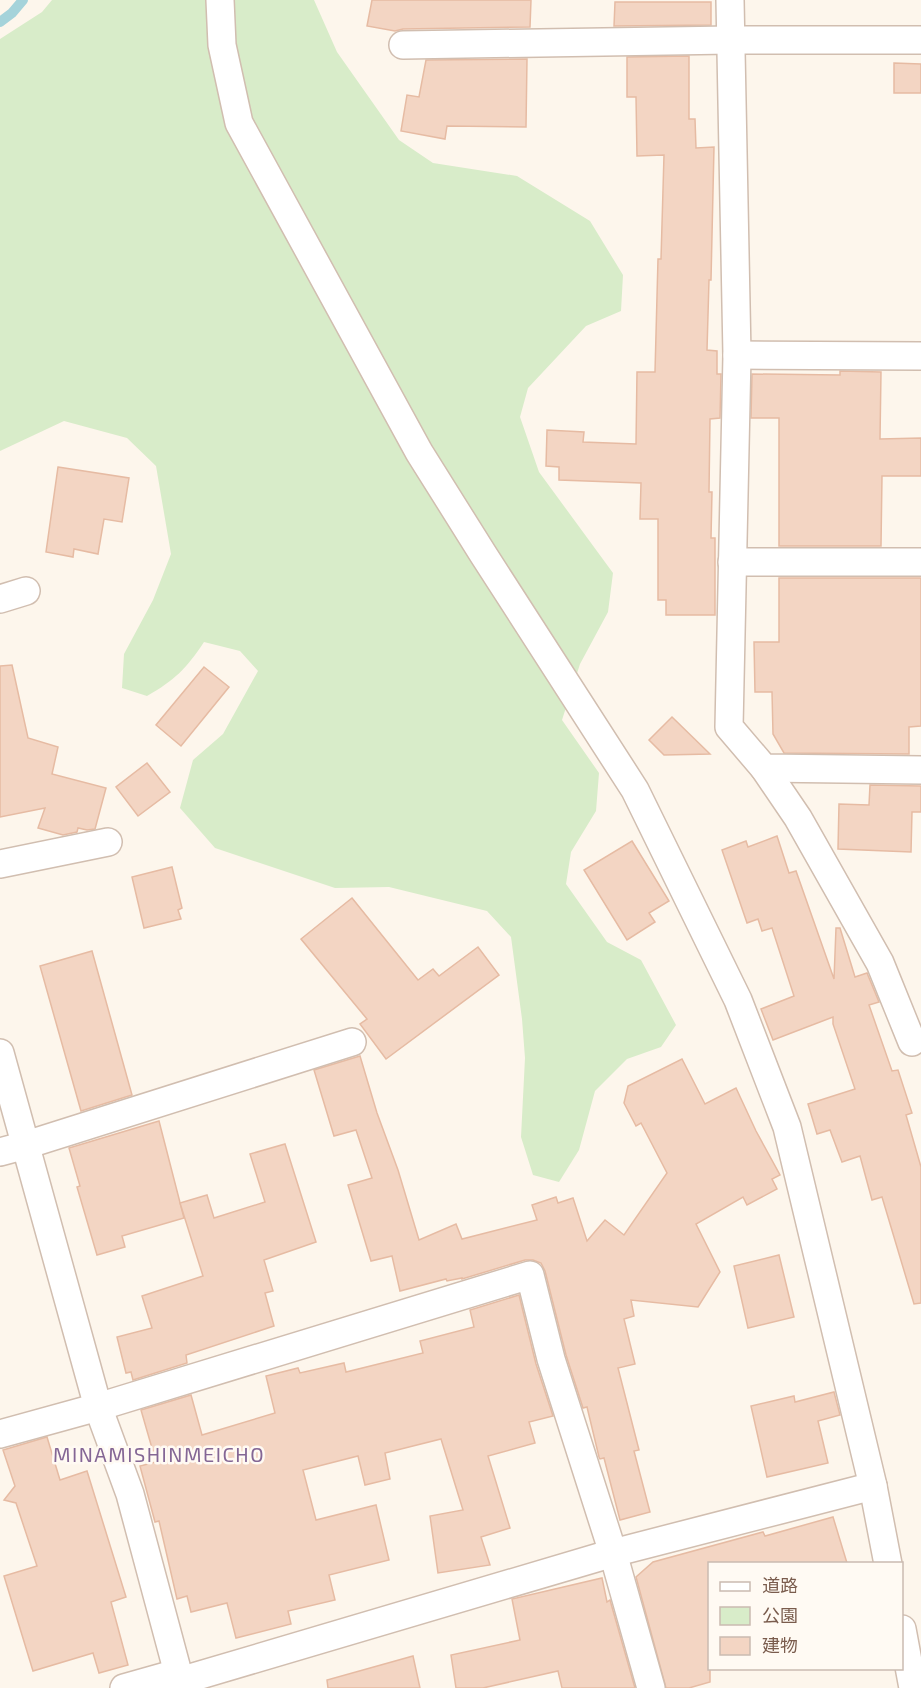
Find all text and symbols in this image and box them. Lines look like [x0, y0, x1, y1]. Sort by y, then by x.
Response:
district label: MINAMISHINMEICHO [53, 1442, 265, 1466]
legend [708, 1562, 903, 1670]
text: 道路 [762, 1574, 798, 1596]
text: 公園 [762, 1604, 798, 1626]
text: 建物 [762, 1634, 798, 1656]

